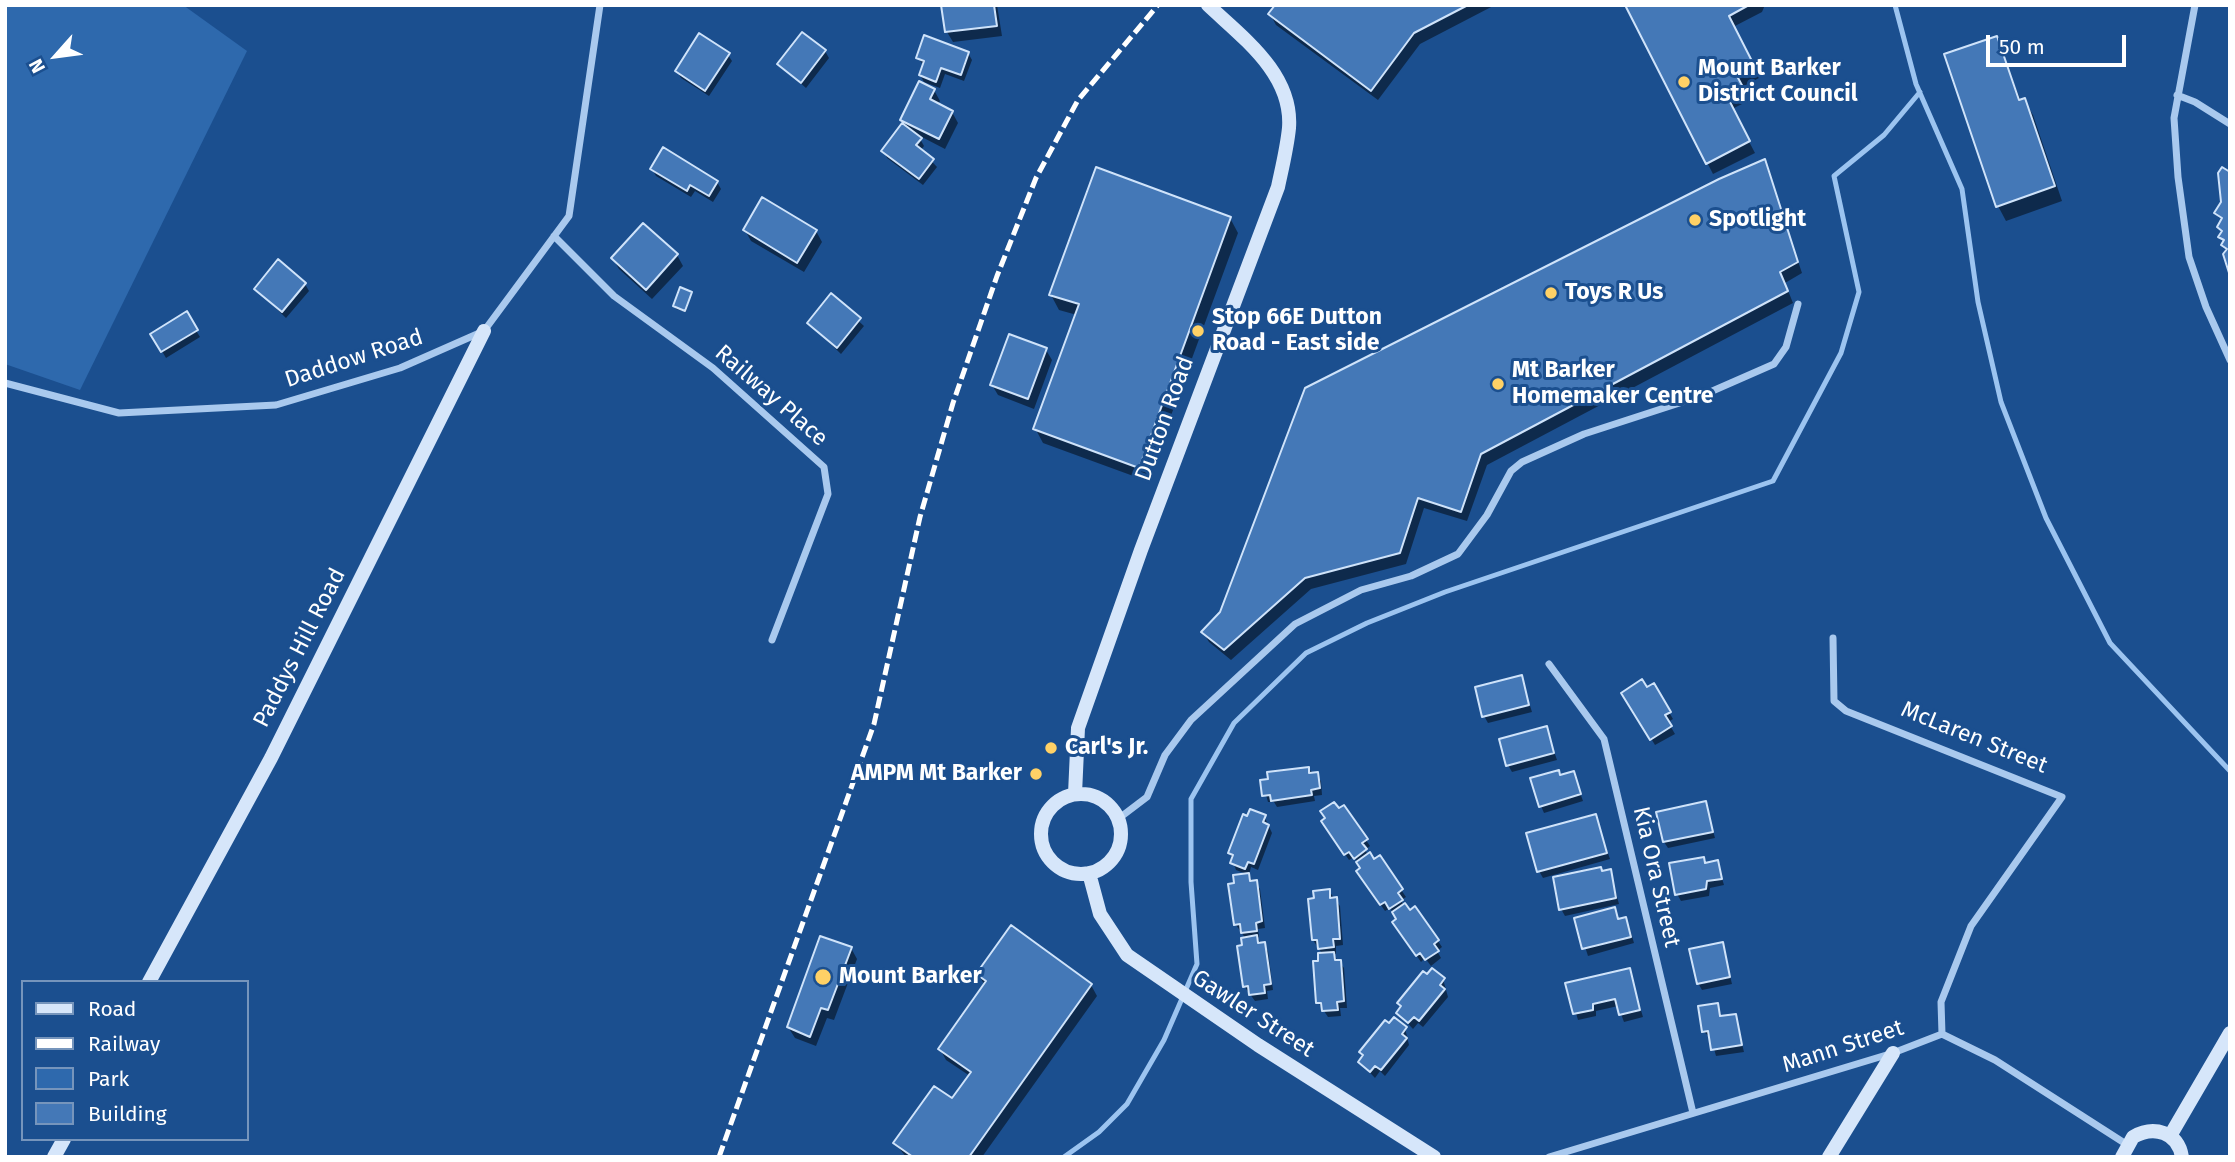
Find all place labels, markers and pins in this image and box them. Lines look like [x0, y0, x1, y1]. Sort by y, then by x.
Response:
place label: Mount Barker District Council [1698, 55, 1857, 109]
marker: Mount Barker District Council [1676, 74, 1692, 90]
place label: Spotlight [1709, 206, 1806, 234]
marker: Spotlight [1687, 212, 1703, 228]
place label: Toys R Us [1565, 279, 1663, 307]
marker: Toys R Us [1543, 285, 1559, 301]
place label: Stop 66E Dutton Road - East side [1212, 304, 1382, 358]
marker: Stop 66E Dutton Road - East side [1190, 323, 1206, 339]
place label: Mt Barker Homemaker Centre [1512, 357, 1714, 411]
marker: Mt Barker Homemaker Centre [1490, 376, 1506, 392]
place label: Carl's Jr. [1065, 734, 1148, 762]
marker: Carl's Jr. [1043, 740, 1059, 756]
place label: AMPM Mt Barker [851, 760, 1022, 788]
marker: AMPM Mt Barker [1028, 766, 1044, 782]
place label: Mount Barker [839, 963, 982, 991]
marker: Mount Barker [813, 967, 833, 987]

